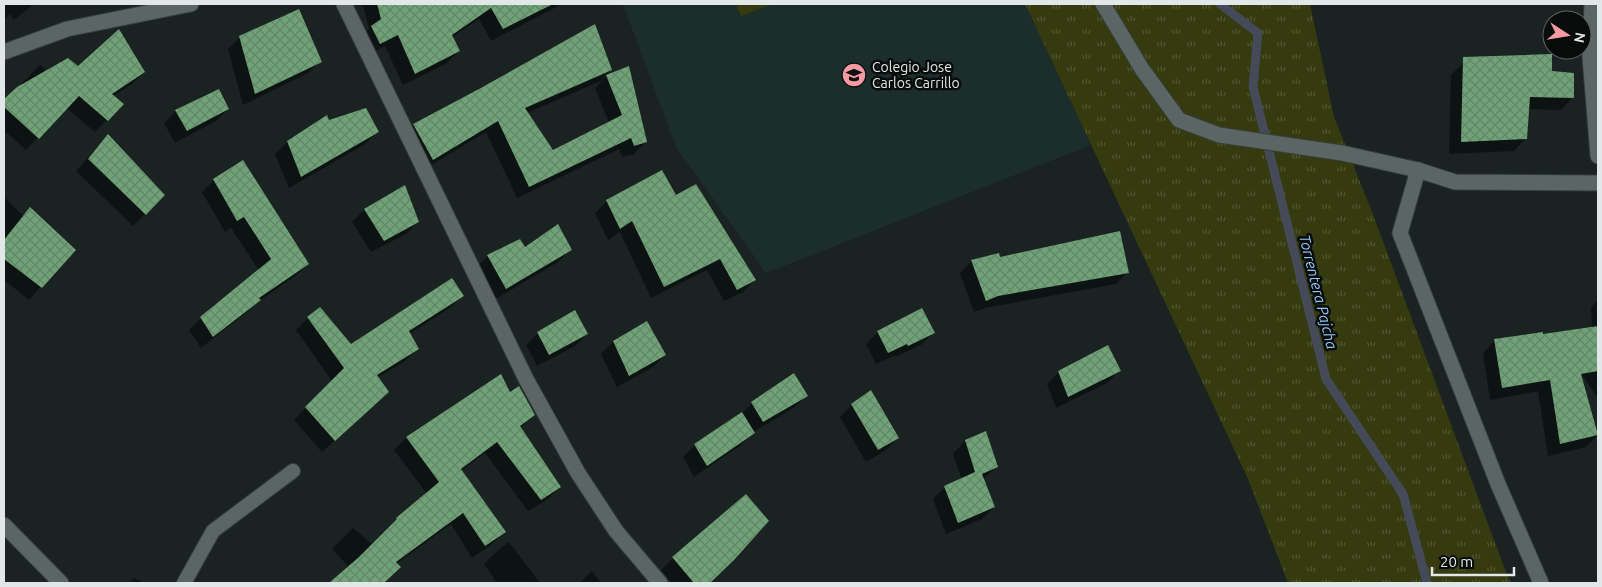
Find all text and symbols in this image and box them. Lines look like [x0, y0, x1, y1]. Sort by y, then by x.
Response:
north arrow [1542, 10, 1592, 60]
text: N [1571, 31, 1589, 44]
place label: Colegio Jose Carlos Carrillo [872, 59, 960, 91]
school or university icon: Colegio Jose Carlos Carrillo [841, 62, 867, 88]
water label: Torrentera Pajcha [1296, 233, 1341, 351]
scale bar [1432, 544, 1514, 576]
text: 20 m [1440, 553, 1473, 570]

